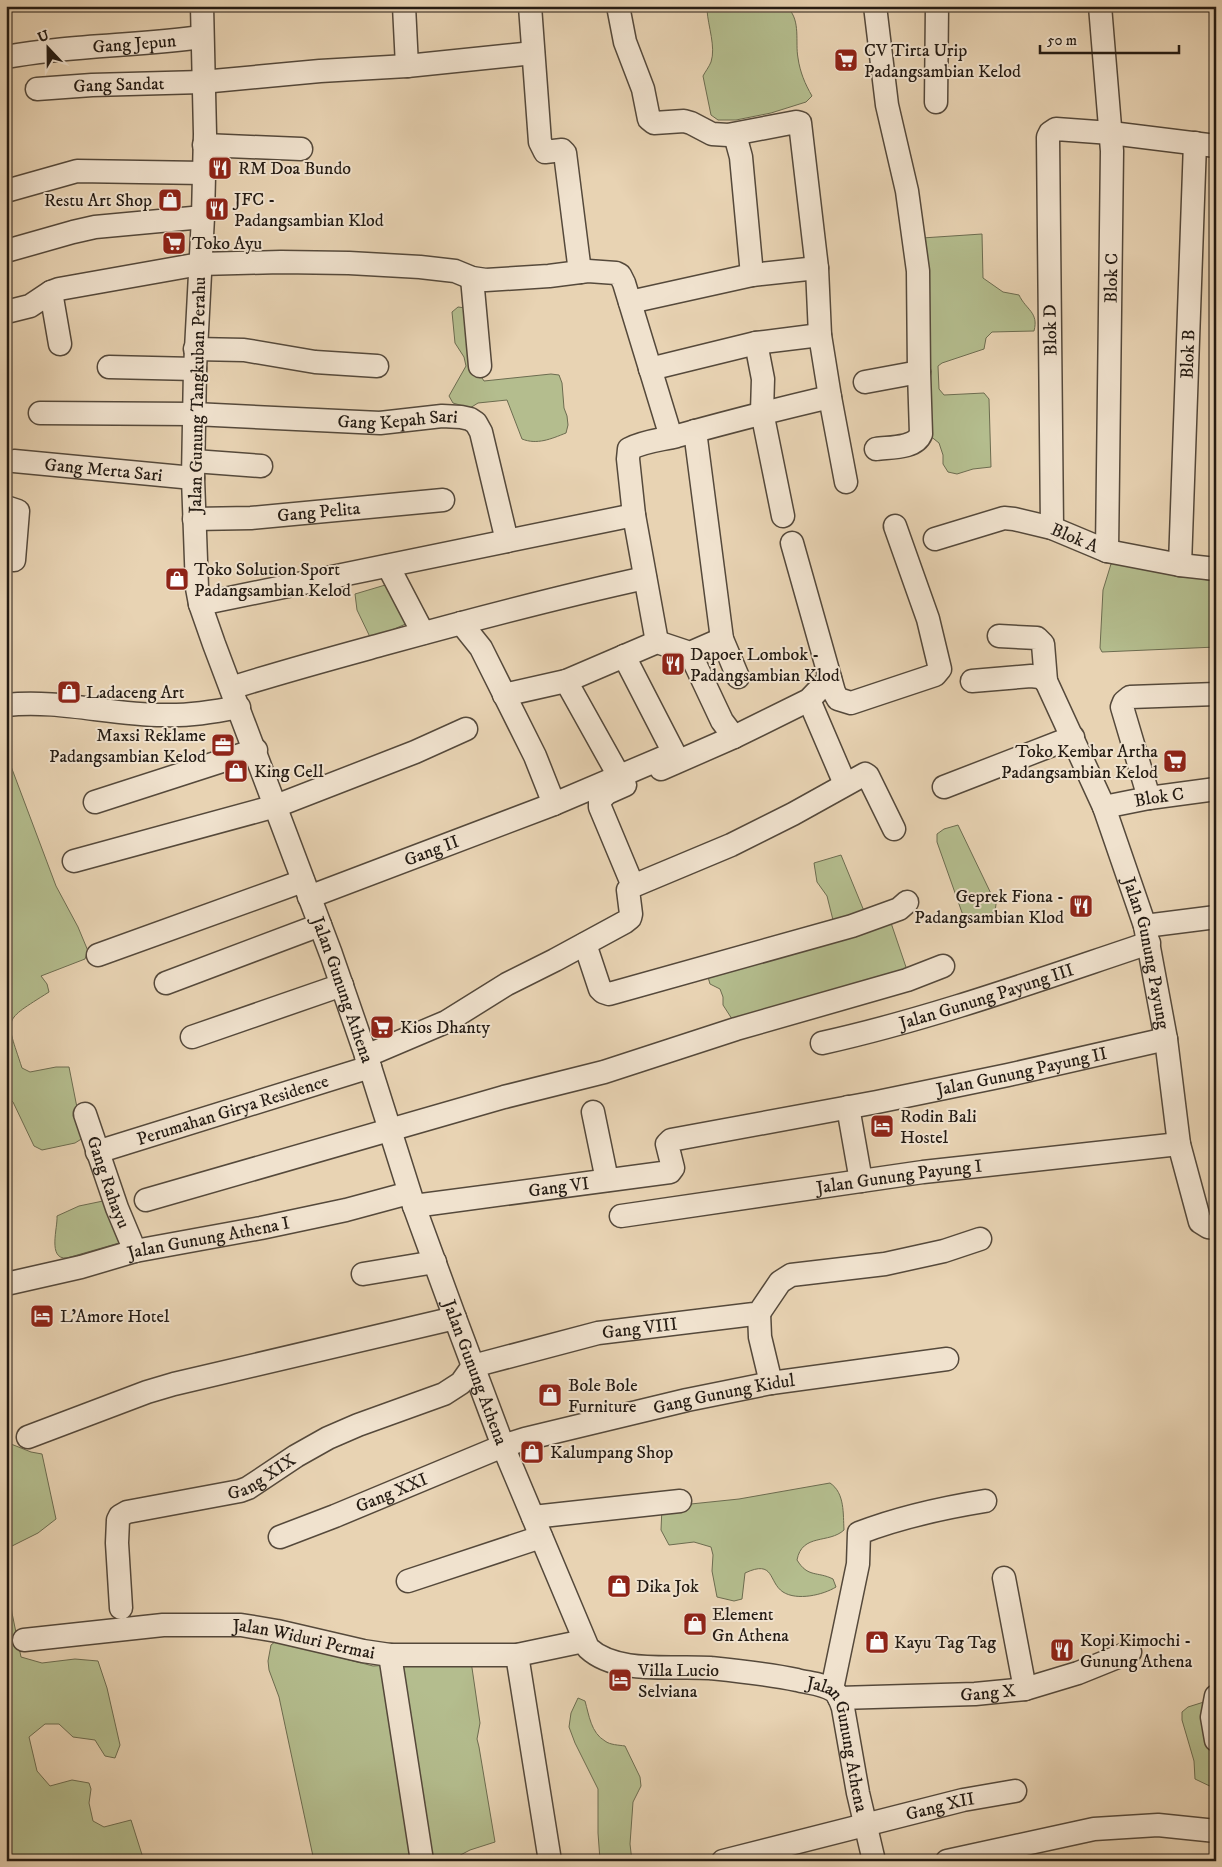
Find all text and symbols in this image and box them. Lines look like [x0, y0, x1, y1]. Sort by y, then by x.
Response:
north arrow [22, 22, 72, 72]
scale bar [1040, 22, 1178, 54]
text: U [35, 26, 52, 47]
street label: Gang Jepun [92, 30, 178, 59]
text: 50 m [1047, 31, 1077, 50]
place label: CV Tirta Urip Padangsambian Kelod [864, 40, 1021, 83]
supermarket icon: CV Tirta Urip Padangsambian Kelod [833, 47, 859, 73]
street label: Gang Sandat [73, 73, 165, 98]
restaurant icon: RM Doa Bundo [207, 155, 233, 181]
place label: RM Doa Bundo [238, 158, 351, 180]
shop icon: Restu Art Shop [157, 187, 183, 213]
place label: JFC - Padangsambian Klod [232, 189, 384, 232]
place label: Restu Art Shop [44, 190, 152, 212]
restaurant icon: JFC - Padangsambian Klod [204, 196, 230, 222]
supermarket icon: Toko Ayu [161, 230, 187, 256]
place label: Toko Ayu [192, 233, 262, 255]
street label: Blok C [1101, 253, 1123, 303]
street label: Jalan Gunung Tangkuban Perahu [185, 276, 211, 516]
street label: Blok D [1040, 304, 1062, 356]
street label: Blok B [1177, 329, 1200, 379]
street label: Gang Kepah Sari [337, 406, 458, 435]
street label: Gang Merta Sari [44, 454, 163, 487]
street label: Gang Pelita [276, 498, 362, 527]
street label: Blok A [1047, 519, 1102, 558]
place label: Toko Solution Sport Padangsambian Kelod [194, 559, 351, 602]
shop icon: Toko Solution Sport Padangsambian Kelod [164, 566, 190, 592]
place label: Dapoer Lombok - Padangsambian Klod [690, 644, 840, 687]
restaurant icon: Dapoer Lombok - Padangsambian Klod [660, 651, 686, 677]
shop icon: Ladaceng Art [56, 679, 82, 705]
place label: Ladaceng Art [86, 682, 185, 704]
place label: Maxsi Reklame Padangsambian Kelod [49, 725, 206, 768]
office icon: Maxsi Reklame Padangsambian Kelod [210, 732, 236, 758]
place label: Toko Kembar Artha Padangsambian Kelod [1001, 741, 1158, 784]
supermarket icon: Toko Kembar Artha Padangsambian Kelod [1162, 748, 1188, 774]
shop icon: King Cell [223, 758, 249, 784]
place label: King Cell [254, 761, 324, 783]
street label: Blok C [1132, 783, 1185, 813]
street label: Gang II [401, 831, 462, 872]
street label: Jalan Gunung Payung [1116, 873, 1174, 1031]
place label: Geprek Fiona - Padangsambian Klod [914, 886, 1064, 929]
restaurant icon: Geprek Fiona - Padangsambian Klod [1068, 893, 1094, 919]
street label: Jalan Gunung Athena [305, 912, 378, 1066]
street label: Jalan Gunung Payung III [895, 959, 1077, 1036]
supermarket icon: Kios Dhanty [369, 1014, 395, 1040]
place label: Kios Dhanty [400, 1017, 490, 1039]
street label: Jalan Gunung Payung II [933, 1043, 1109, 1102]
street label: Perumahan Girya Residence [134, 1071, 331, 1151]
place label: Rodin Bali Hostel [900, 1106, 977, 1149]
hotel icon: Rodin Bali Hostel [869, 1113, 895, 1139]
street label: Gang Rahayu [81, 1133, 134, 1232]
street label: Jalan Gunung Payung I [813, 1156, 983, 1200]
street label: Gang VI [527, 1173, 591, 1203]
street label: Jalan Gunung Athena I [123, 1212, 292, 1265]
street label: Jalan Gunung Athena [437, 1295, 512, 1449]
hotel icon: L'Amore Hotel [29, 1303, 55, 1329]
place label: L'Amore Hotel [60, 1306, 170, 1328]
street label: Gang VIII [601, 1313, 679, 1344]
street label: Gang Gunung Kidul [651, 1370, 797, 1420]
place label: Bole Bole Furniture [568, 1375, 638, 1418]
shop icon: Bole Bole Furniture [537, 1382, 563, 1408]
shop icon: Kalumpang Shop [519, 1439, 545, 1465]
place label: Kalumpang Shop [550, 1442, 673, 1464]
street label: Gang XIX [226, 1449, 300, 1505]
street label: Gang XXI [353, 1469, 431, 1518]
shop icon: Dika Jok [606, 1573, 632, 1599]
place label: Dika Jok [636, 1576, 699, 1598]
place label: Element Gn Athena [712, 1604, 789, 1647]
shop icon: Element Gn Athena [682, 1611, 708, 1637]
street label: Jalan Widuri Permai [231, 1615, 376, 1665]
shop icon: Kayu Tag Tag [864, 1629, 890, 1655]
place label: Kopi Kimochi - Gunung Athena [1080, 1630, 1193, 1673]
place label: Kayu Tag Tag [894, 1632, 996, 1654]
restaurant icon: Kopi Kimochi - Gunung Athena [1049, 1637, 1075, 1663]
place label: Villa Lucio Selviana [637, 1660, 719, 1703]
hotel icon: Villa Lucio Selviana [607, 1667, 633, 1693]
street label: Jalan Gunung Athena [803, 1672, 872, 1815]
street label: Gang X [960, 1680, 1017, 1706]
street label: Gang XII [904, 1788, 976, 1826]

